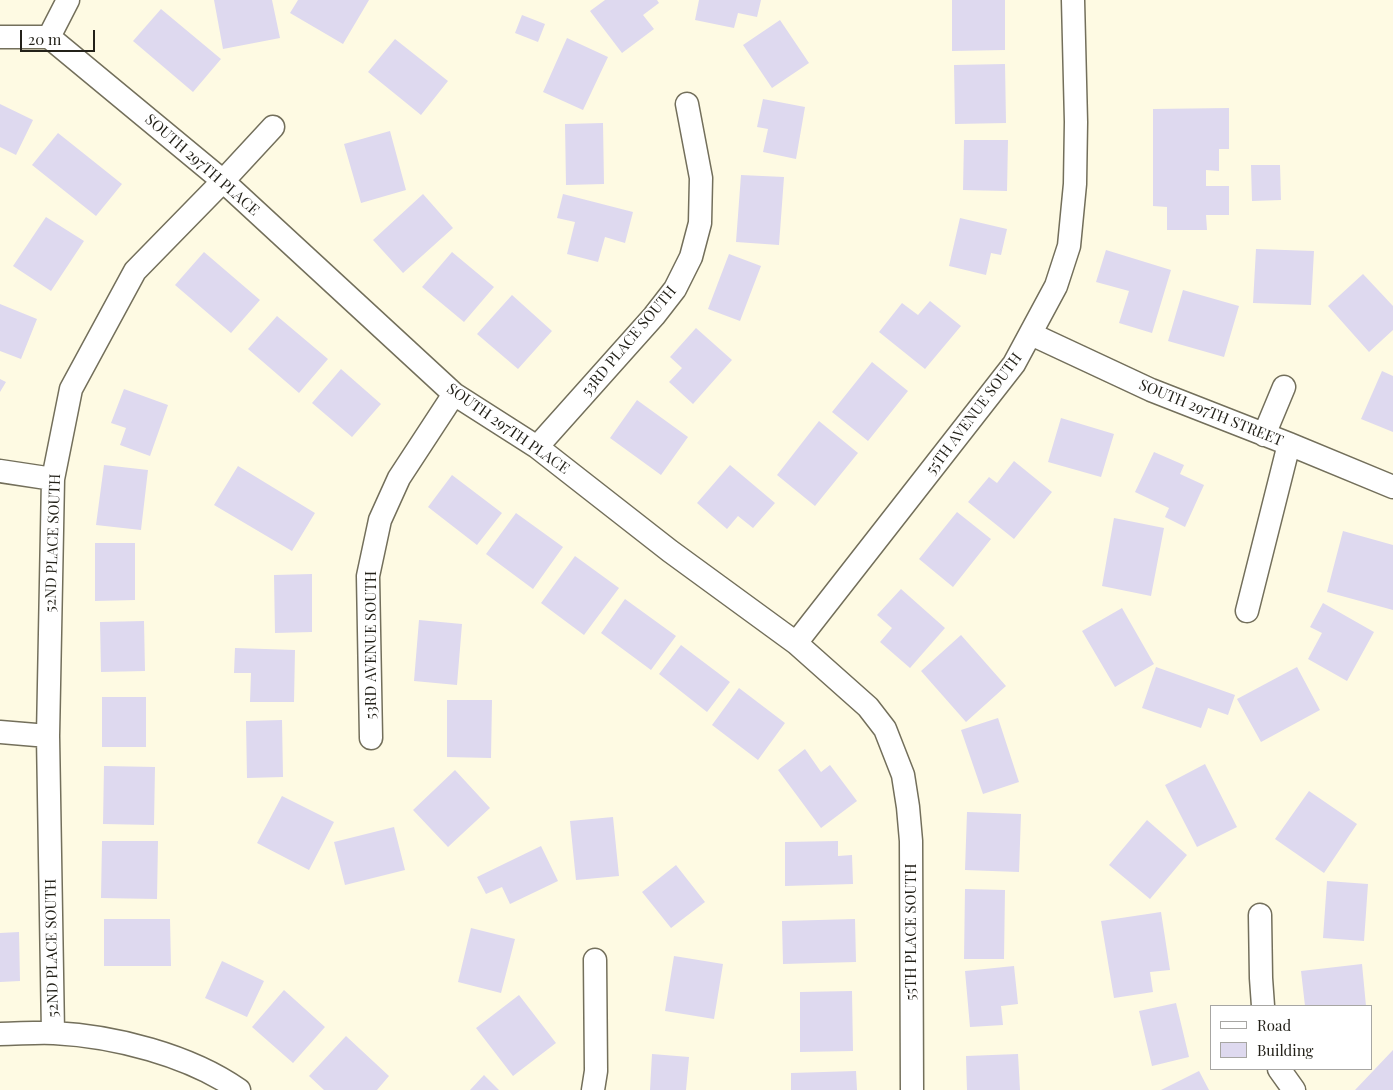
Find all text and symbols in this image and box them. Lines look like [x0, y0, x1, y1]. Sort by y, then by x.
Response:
scale bar [22, 20, 98, 52]
text: 20 m [28, 29, 61, 49]
street label: SOUTH 297TH PLACE [141, 111, 263, 219]
street label: 53RD PLACE SOUTH [578, 283, 680, 399]
street label: 55TH AVENUE SOUTH [922, 350, 1026, 478]
street label: SOUTH 297TH STREET [1136, 376, 1286, 450]
street label: SOUTH 297TH PLACE [443, 380, 573, 478]
street label: 52ND PLACE SOUTH [42, 473, 64, 613]
street label: 53RD AVENUE SOUTH [362, 571, 380, 719]
street label: 55TH PLACE SOUTH [902, 864, 920, 1000]
street label: 52ND PLACE SOUTH [42, 879, 62, 1017]
legend [1210, 1005, 1373, 1070]
text: Road [1257, 1015, 1291, 1035]
text: Building [1257, 1040, 1313, 1060]

